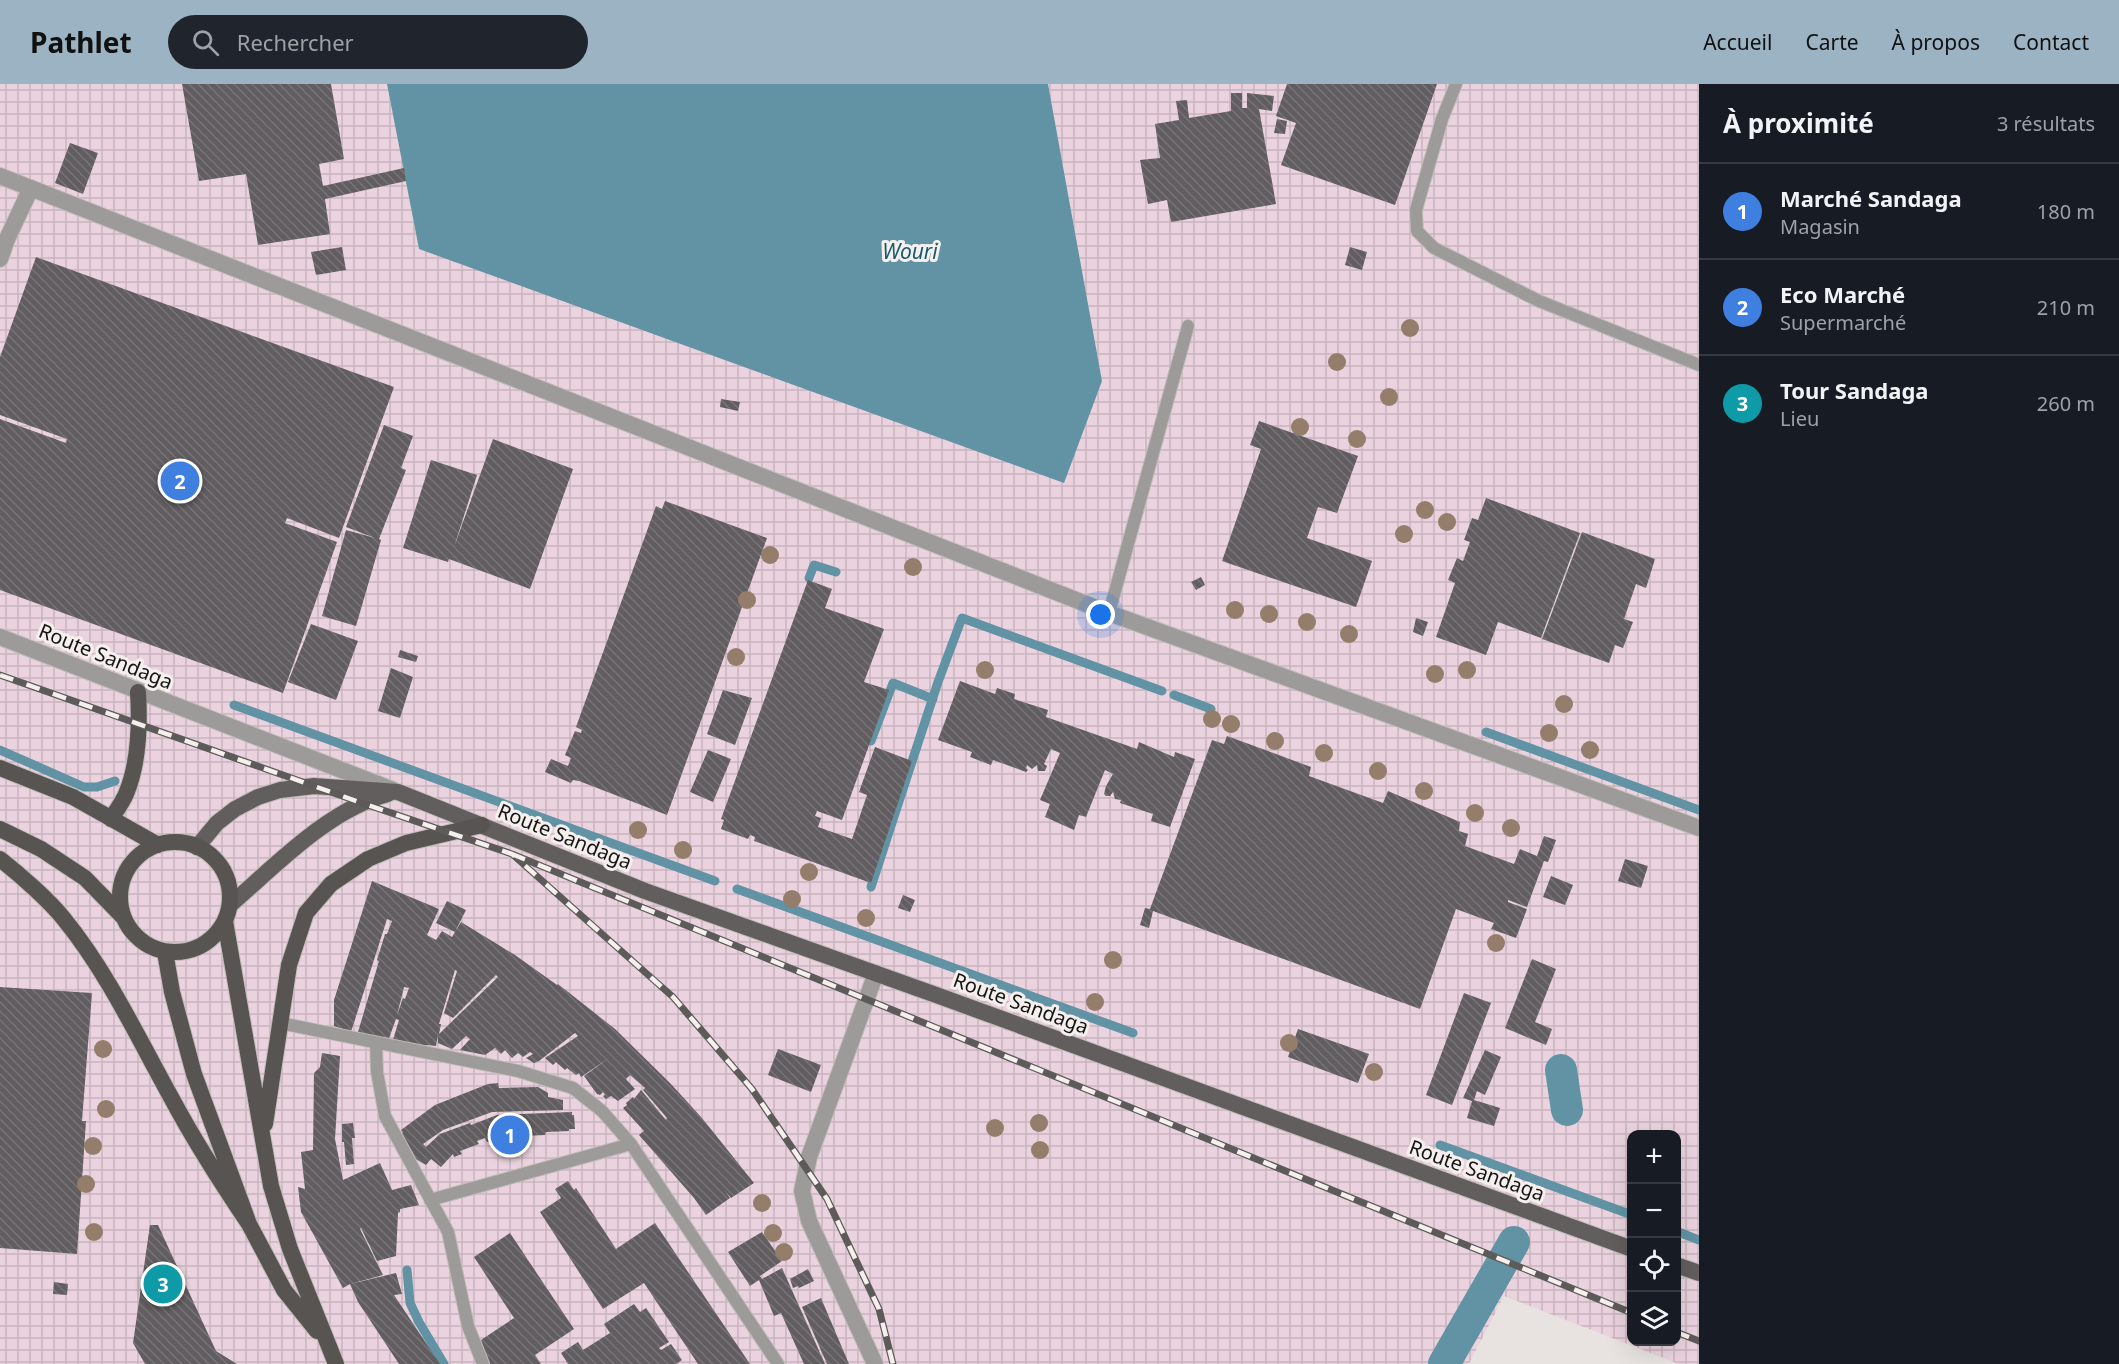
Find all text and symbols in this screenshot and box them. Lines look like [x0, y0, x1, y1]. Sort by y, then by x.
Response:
search box [168, 15, 588, 69]
text: Pathlet [30, 23, 132, 61]
icon: search [189, 26, 222, 59]
text: Rechercher [237, 27, 354, 57]
text: Accueil [1703, 28, 1772, 56]
text: Carte [1805, 28, 1859, 56]
text: À propos [1892, 28, 1980, 56]
text: Contact [2013, 28, 2089, 56]
text: À proximité [1723, 105, 1874, 141]
text: 3 résultats [1997, 110, 2095, 137]
text: Marché Sandaga [1780, 183, 1962, 213]
text: 1 [1737, 198, 1748, 225]
text: 180 m [2037, 198, 2095, 225]
text: Magasin [1780, 213, 1860, 240]
water label: Wouri [882, 237, 938, 265]
text: Eco Marché [1780, 279, 1905, 309]
text: 2 [1737, 294, 1748, 321]
text: 210 m [2037, 294, 2095, 321]
text: Supermarché [1780, 309, 1906, 336]
text: Tour Sandaga [1780, 375, 1929, 405]
text: 3 [1737, 390, 1748, 417]
text: 260 m [2037, 390, 2095, 417]
text: Lieu [1780, 405, 1819, 432]
pin: 2 [160, 458, 200, 504]
your location [1086, 600, 1115, 629]
street label: Route Sandaga [35, 617, 177, 695]
street label: Route Sandaga [494, 797, 636, 875]
street label: Route Sandaga [950, 966, 1092, 1040]
pin: 1 [490, 1112, 530, 1158]
map controls [1627, 1130, 1681, 1346]
button: + [1627, 1130, 1681, 1184]
street label: Route Sandaga [1406, 1133, 1548, 1207]
button: − [1627, 1184, 1681, 1238]
button: locate [1627, 1238, 1681, 1292]
pin: 3 [144, 1262, 182, 1306]
button: layers [1627, 1292, 1681, 1346]

